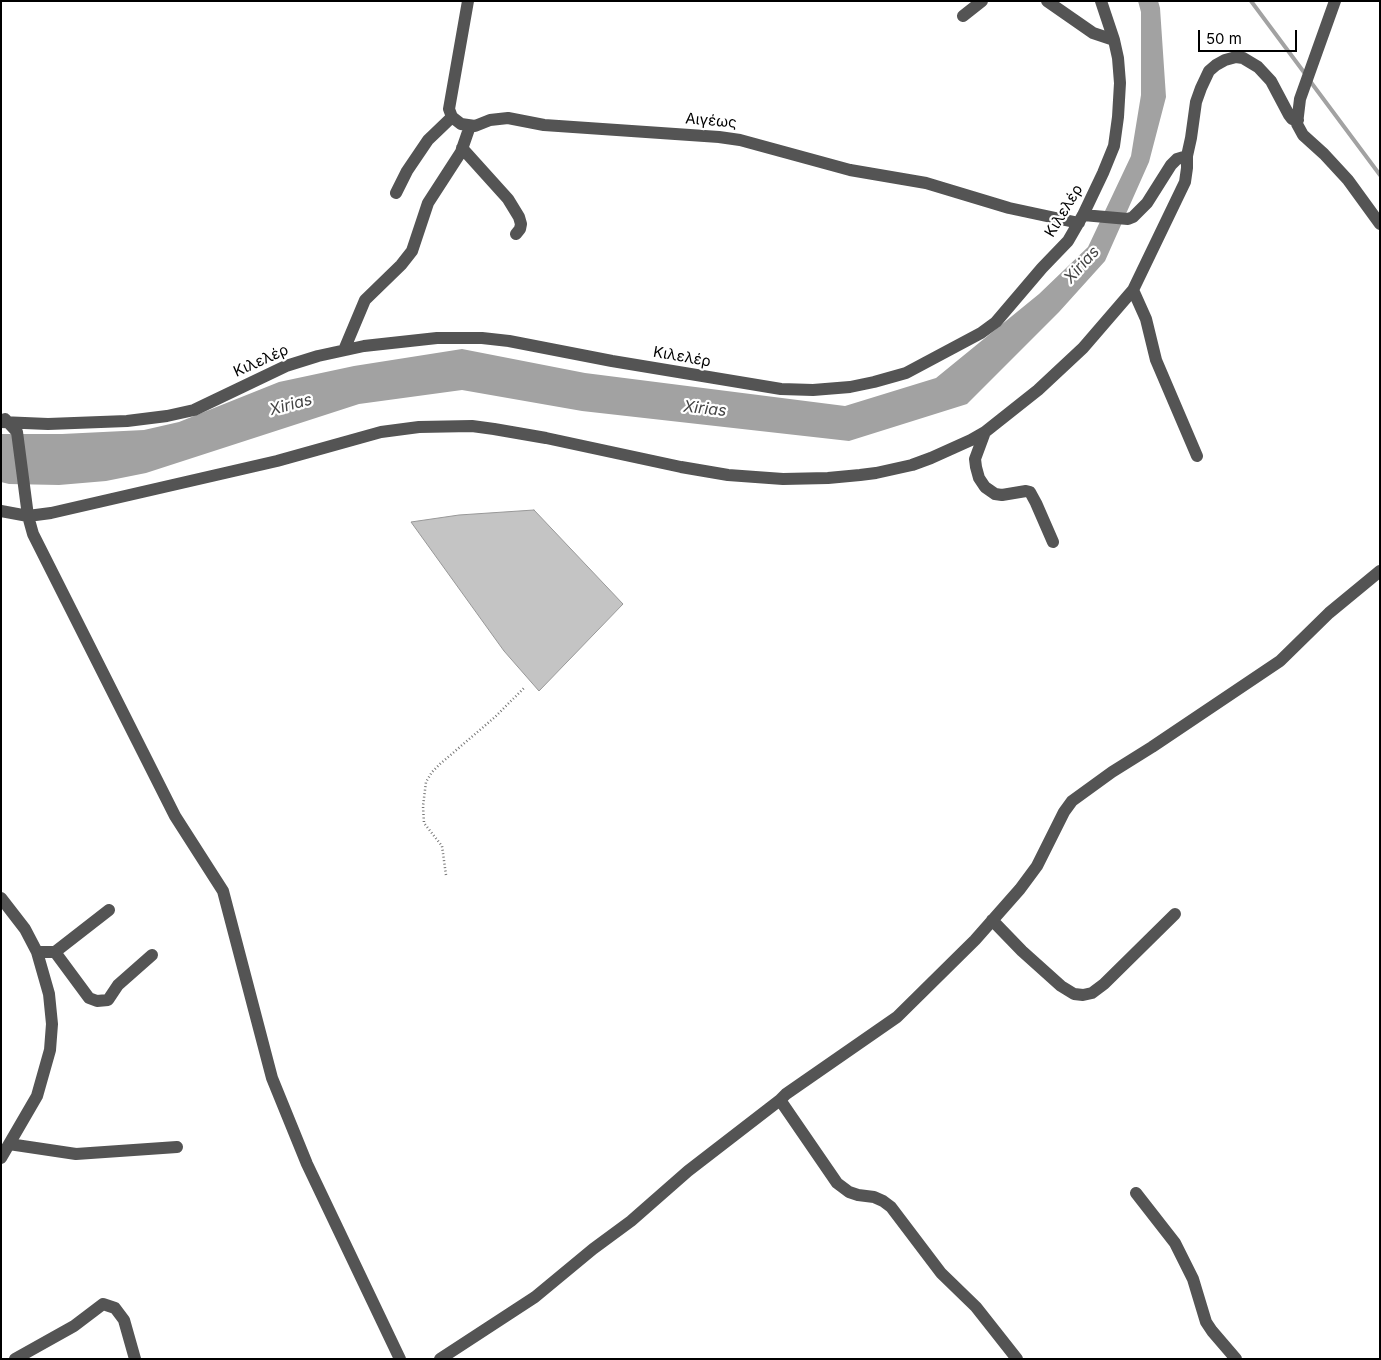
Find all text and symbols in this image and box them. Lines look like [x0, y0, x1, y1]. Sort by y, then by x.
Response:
scale bar [1201, 20, 1300, 52]
text: 50 m [1206, 29, 1242, 48]
street label: Αιγέως [685, 110, 737, 132]
street label: Κιλελέρ [1041, 181, 1087, 241]
water label: Xirias [1060, 243, 1104, 287]
street label: Κιλελέρ [231, 341, 291, 381]
street label: Κιλελέρ [652, 343, 712, 371]
water label: Xirias [268, 390, 314, 420]
water label: Xirias [683, 397, 727, 421]

